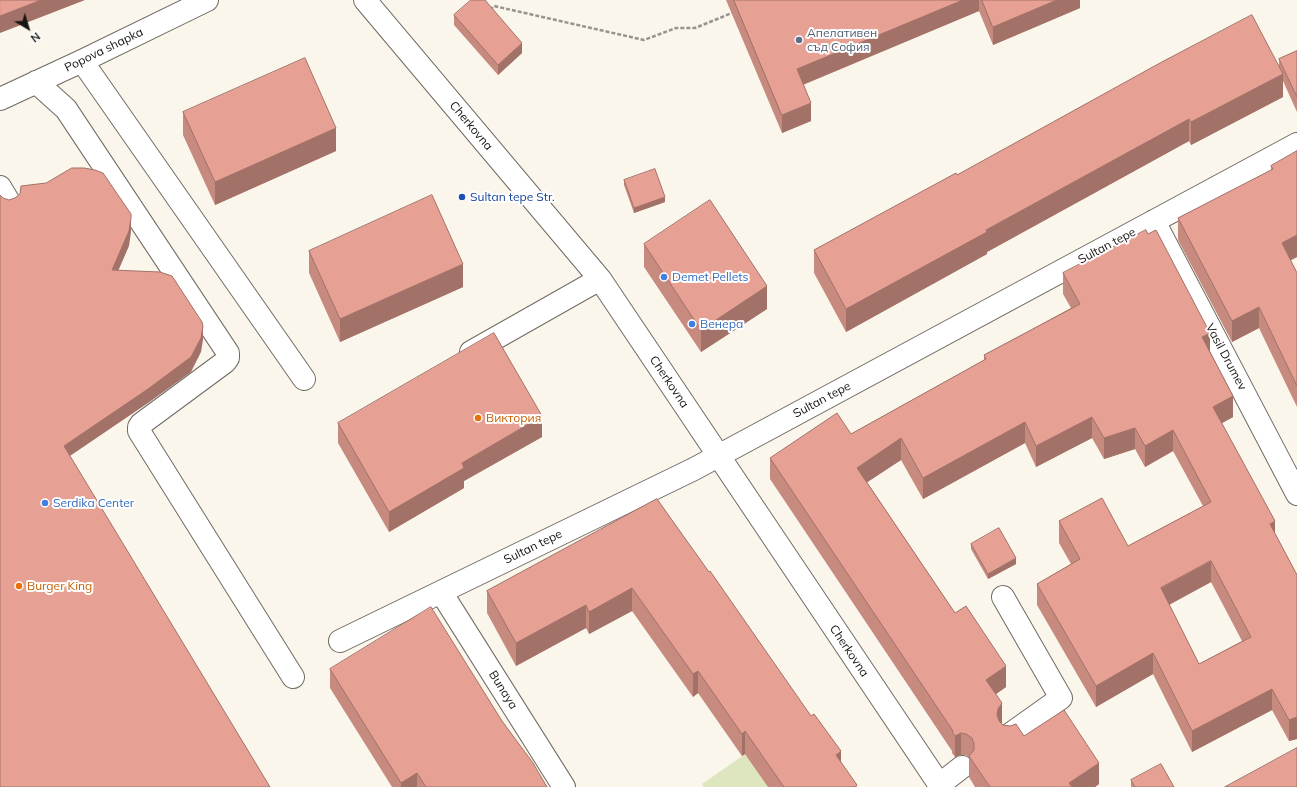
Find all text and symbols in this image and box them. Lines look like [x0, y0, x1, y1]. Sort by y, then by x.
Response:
north arrow [8, 8, 48, 48]
street label: Popova shapka [62, 25, 146, 75]
place label: Апелативен съд София [807, 26, 877, 54]
text: N [28, 29, 43, 46]
marker: Апелативен съд София [794, 35, 804, 45]
street label: Cherkovna [446, 99, 496, 153]
place label: Sultan tepe Str. [470, 190, 555, 204]
marker: Sultan tepe Str. [457, 192, 467, 202]
street label: Sultan tepe [1076, 225, 1138, 267]
place label: Demet Pellets [672, 270, 748, 284]
marker: Demet Pellets [659, 272, 669, 282]
place label: Венера [700, 317, 743, 331]
marker: Венера [687, 319, 697, 329]
street label: Vasil Drumev [1202, 321, 1250, 393]
street label: Cherkovna [646, 353, 692, 411]
street label: Sultan tepe [791, 379, 853, 421]
place label: Виктория [486, 411, 541, 425]
marker: Виктория [473, 413, 483, 423]
place label: Serdika Center [53, 496, 134, 510]
marker: Serdika Center [40, 498, 50, 508]
street label: Sultan tepe [501, 527, 565, 567]
place label: Burger King [27, 579, 92, 593]
marker: Burger King [14, 581, 24, 591]
street label: Cherkovna [826, 622, 872, 680]
street label: Bunaya [486, 668, 520, 712]

